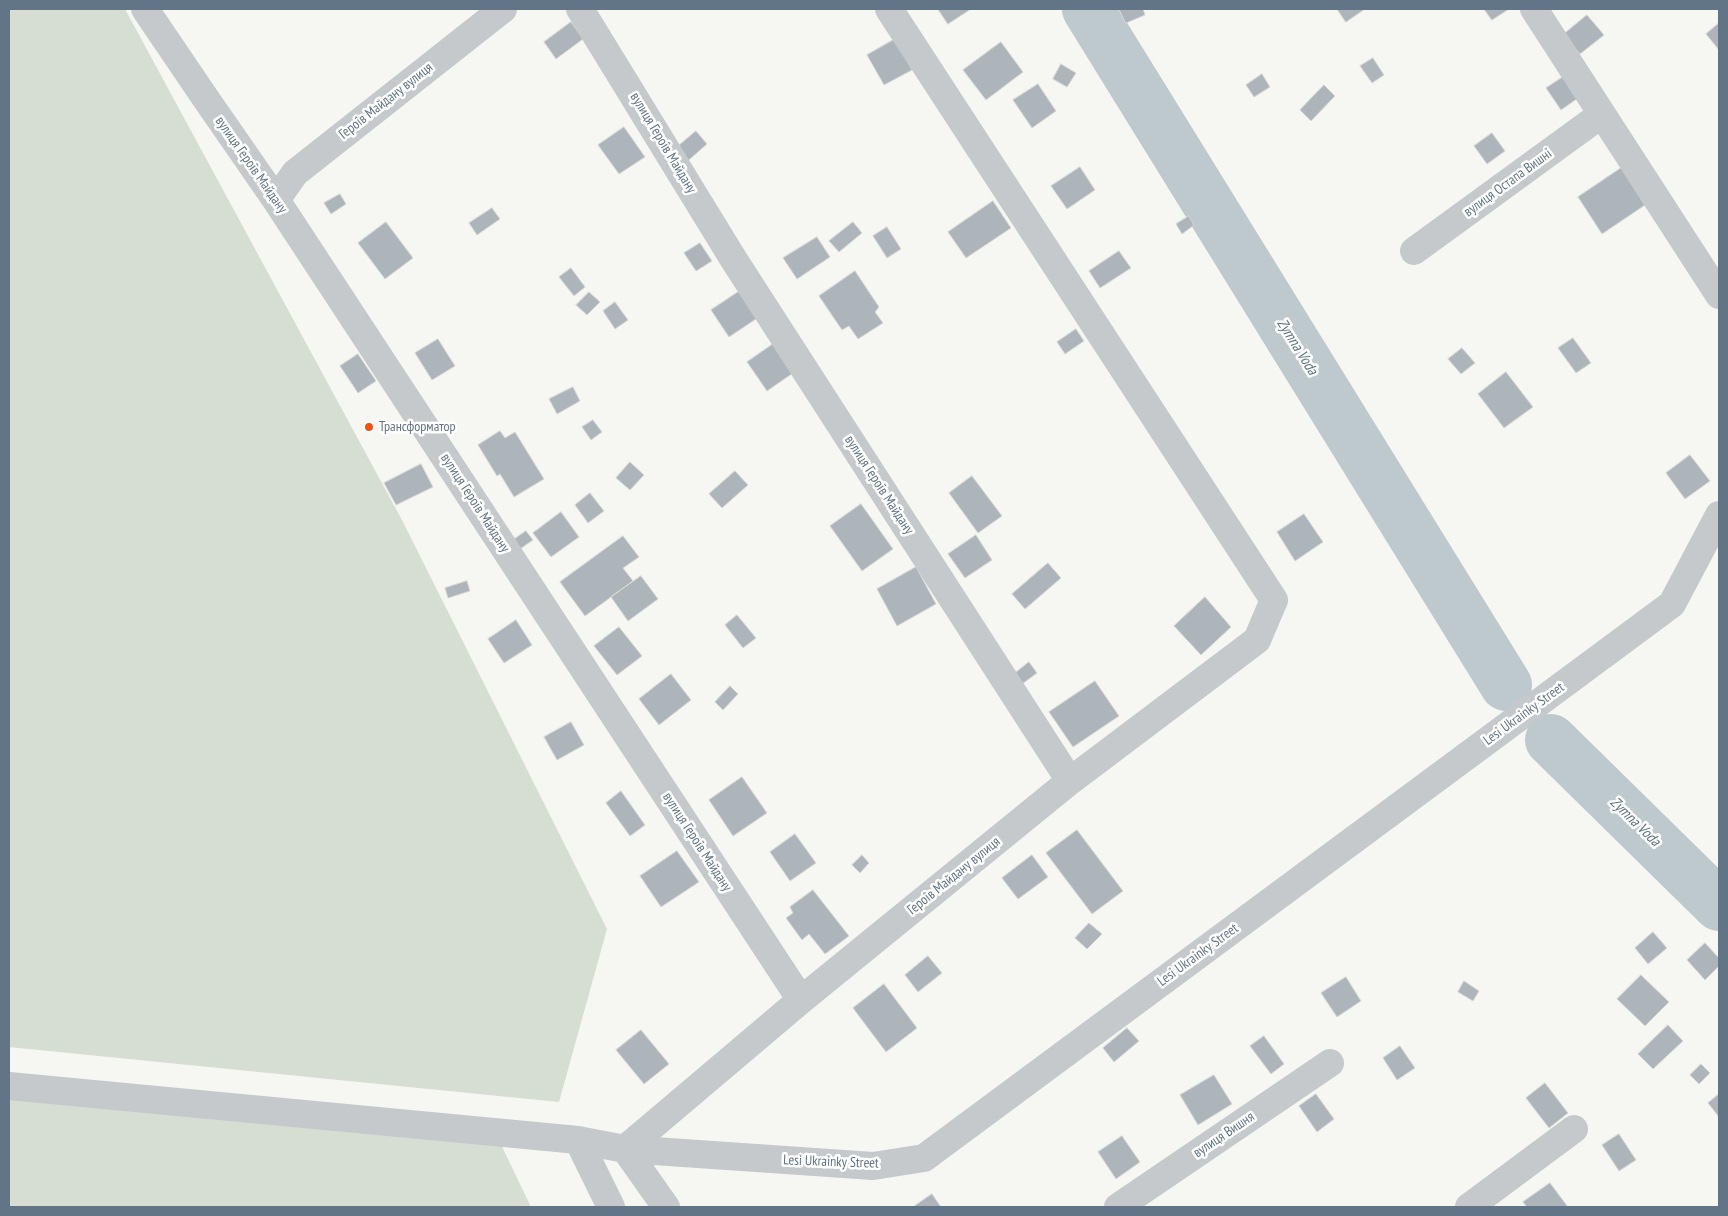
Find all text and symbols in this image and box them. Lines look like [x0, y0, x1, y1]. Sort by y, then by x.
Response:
street label: Героїв Майдану вулиця [336, 59, 436, 143]
street label: вулиця Героїв Майдану [626, 90, 700, 196]
street label: вулиця Героїв Майдану [211, 113, 291, 217]
street label: вулиця Остапа Вишні [1461, 145, 1555, 221]
water label: Zymna Voda [1273, 316, 1321, 378]
place label: Трансформатор [379, 419, 456, 435]
marker: Трансформатор [363, 421, 375, 433]
street label: вулиця Героїв Майдану [841, 432, 917, 538]
street label: вулиця Героїв Майдану [437, 450, 513, 556]
street label: Lesi Ukrainky Street [1480, 679, 1568, 749]
street label: вулиця Героїв Майдану [659, 789, 735, 895]
water label: Zymna Voda [1606, 794, 1664, 850]
street label: Героїв Майдану вулиця [904, 833, 1004, 919]
street label: Lesi Ukrainky Street [1154, 920, 1242, 990]
street label: вулиця Вишня [1190, 1109, 1258, 1161]
street label: Lesi Ukrainky Street [783, 1152, 879, 1172]

